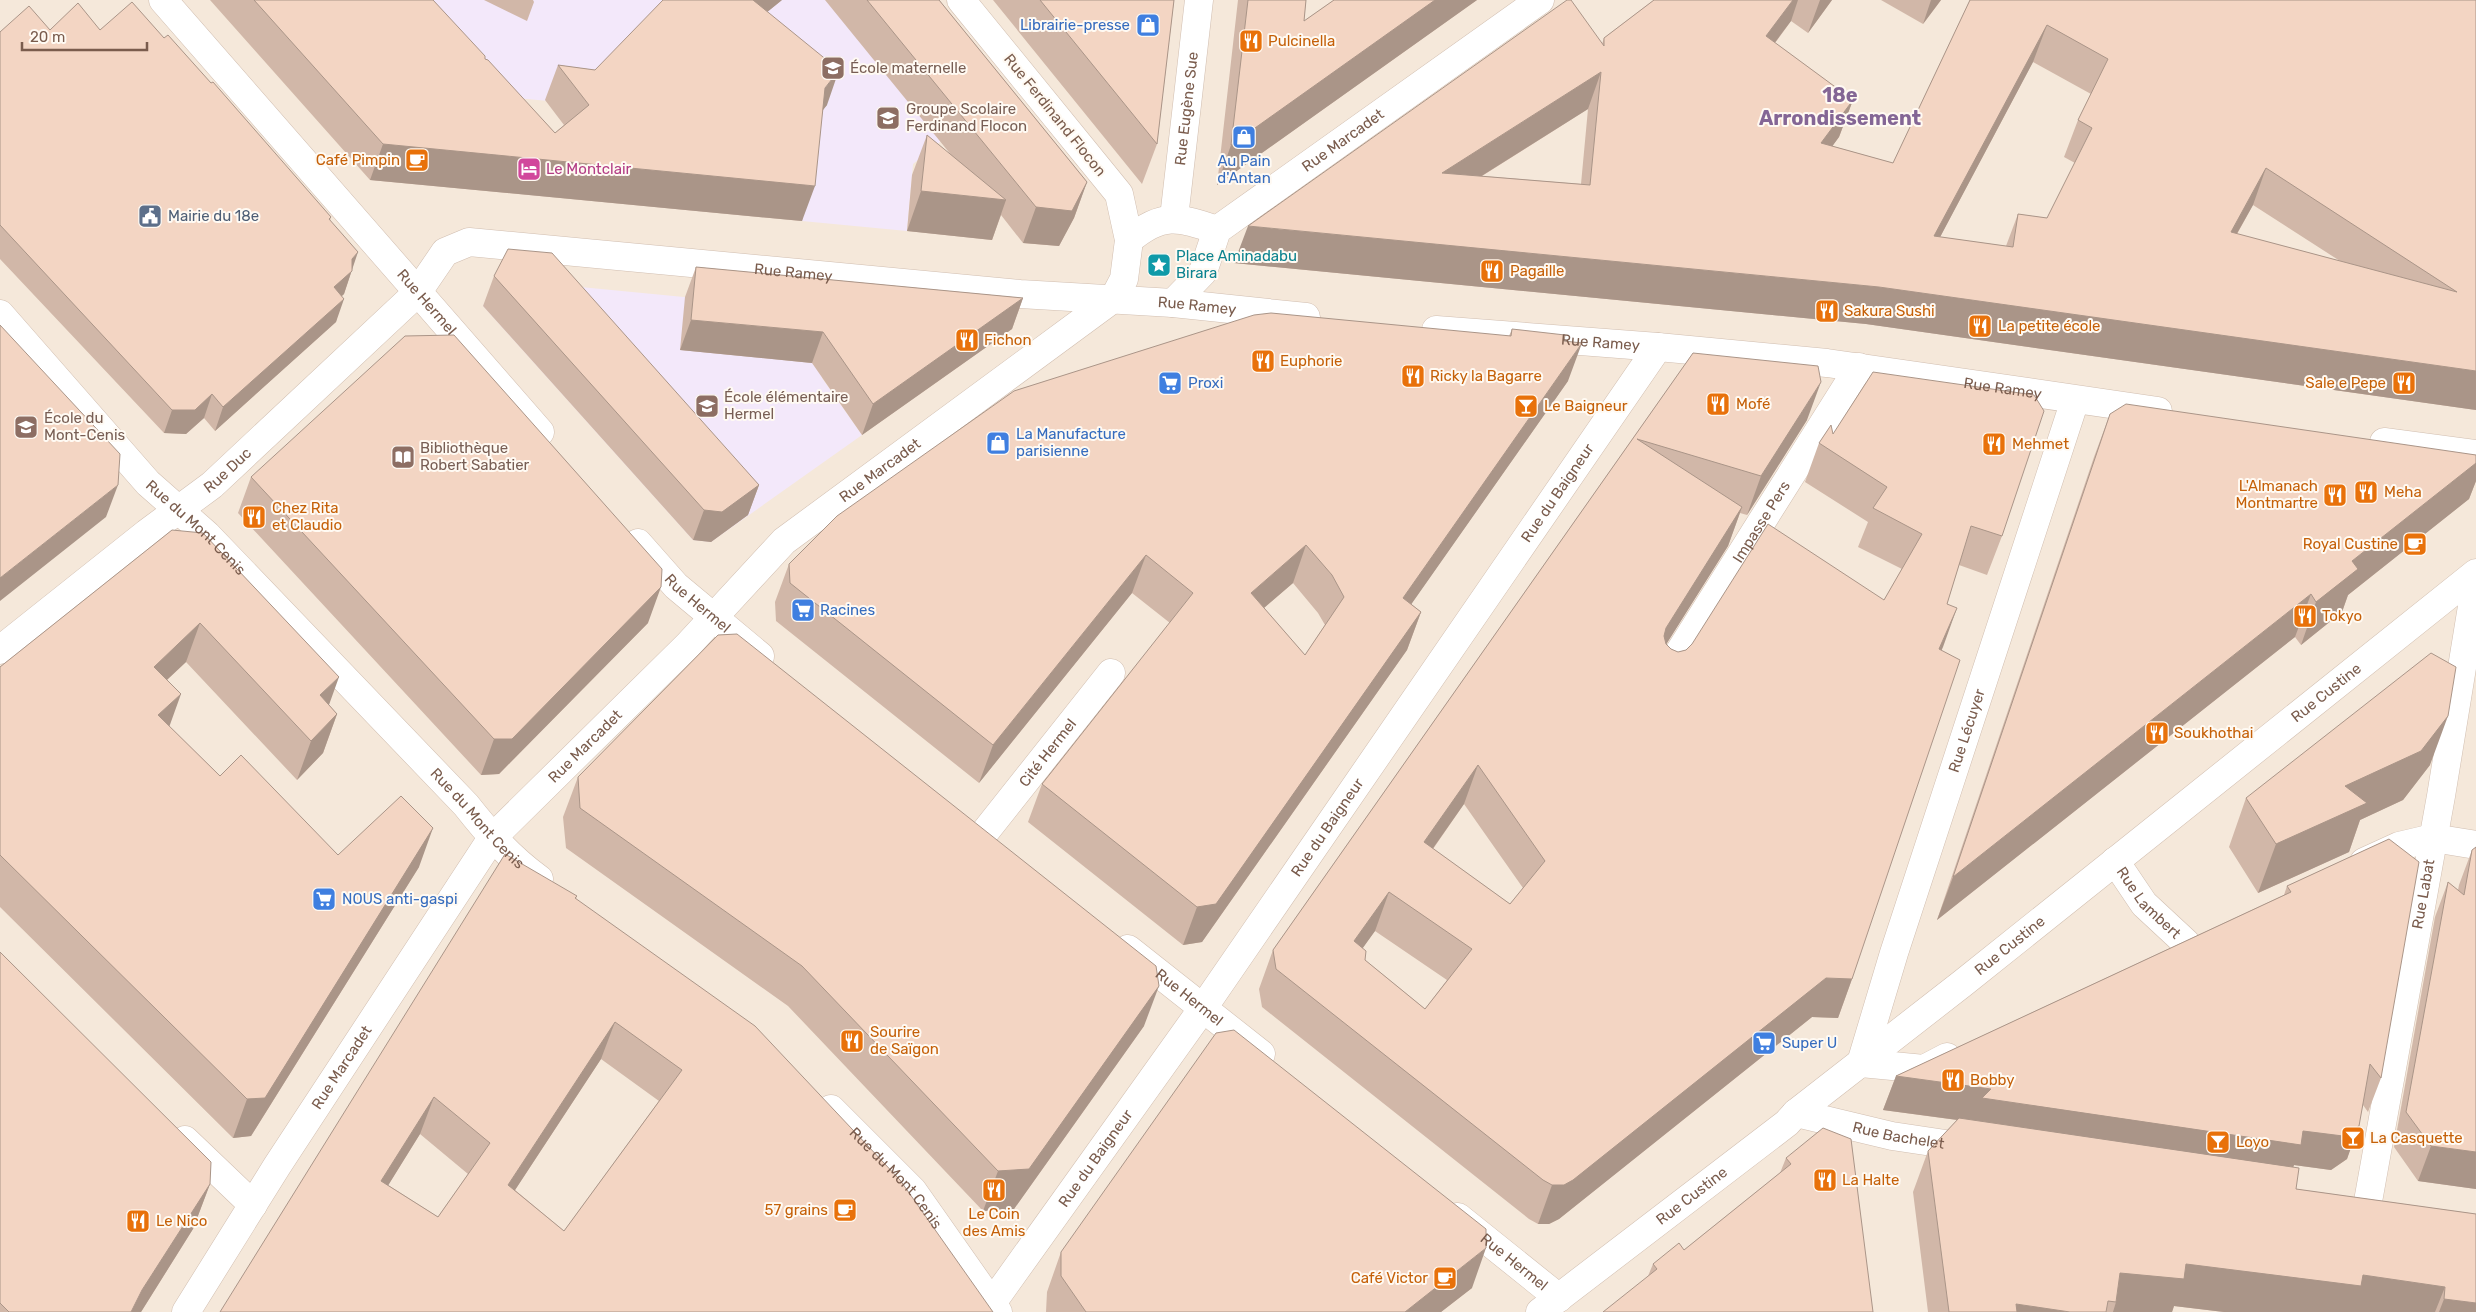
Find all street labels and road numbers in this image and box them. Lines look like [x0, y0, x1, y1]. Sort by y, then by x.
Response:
street label: Rue Ferdinand Flocon [1000, 50, 1110, 180]
street label: Rue Eugène Sue [1171, 51, 1202, 167]
street label: Rue Marcadet [1298, 105, 1388, 176]
street label: Rue Ramey [753, 260, 833, 285]
street label: Rue Hermel [393, 266, 460, 339]
street label: Rue Ramey [1157, 293, 1237, 319]
street label: Rue Ramey [1561, 331, 1640, 355]
street label: Rue Ramey [1962, 374, 2043, 403]
street label: Rue Marcadet [836, 434, 924, 506]
street label: Rue du Baigneur [1517, 440, 1598, 546]
street label: Rue Duc [200, 444, 255, 497]
street label: Rue du Mont Cenis [142, 476, 250, 579]
street label: Impasse Pers [1729, 477, 1794, 566]
street label: Rue Hermel [661, 570, 734, 637]
street label: Rue Custine [2287, 659, 2365, 726]
street label: Rue Lécuyer [1945, 686, 1989, 775]
street label: Rue Marcadet [545, 706, 626, 786]
street label: Cité Hermel [1015, 715, 1080, 791]
street label: Rue du Mont Cenis [426, 764, 528, 873]
street label: Rue du Baigneur [1287, 774, 1368, 880]
street label: Rue Labat [2408, 858, 2438, 930]
street label: Rue Lambert [2113, 863, 2185, 943]
street label: Rue Custine [1971, 912, 2048, 979]
street label: Rue Hermel [1152, 965, 1227, 1030]
street label: Rue Marcadet [308, 1022, 376, 1113]
street label: Rue du Baigneur [1055, 1106, 1137, 1211]
street label: Rue Bachelet [1851, 1118, 1946, 1153]
street label: Rue du Mont Cenis [846, 1124, 946, 1233]
street label: Rue Custine [1653, 1163, 1731, 1229]
street label: Rue Hermel [1477, 1230, 1551, 1294]

